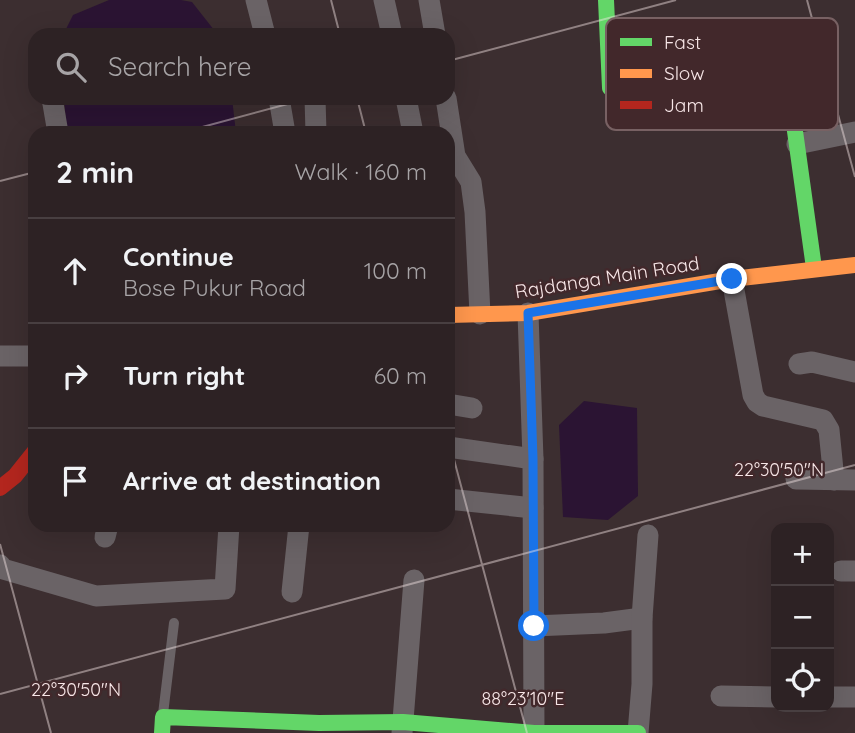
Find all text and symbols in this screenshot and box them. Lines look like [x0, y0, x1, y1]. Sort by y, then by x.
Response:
legend [606, 18, 838, 130]
search box [28, 28, 455, 105]
text: Fast [664, 30, 701, 54]
icon: search [52, 48, 90, 86]
text: Search here [108, 50, 252, 83]
text: Slow [664, 61, 705, 85]
text: Jam [664, 93, 704, 117]
text: 2 min [56, 153, 134, 191]
text: Walk · 160 m [295, 157, 427, 186]
text: Continue [123, 240, 234, 273]
street label: Rajdanga Main Road [513, 251, 701, 303]
icon: ahead [56, 252, 94, 290]
text: 100 m [364, 256, 427, 285]
route end [716, 263, 747, 294]
text: Bose Pukur Road [123, 273, 306, 302]
icon: right [56, 357, 94, 395]
text: Turn right [123, 359, 245, 392]
text: 60 m [374, 361, 427, 390]
text: 22°30'50"N [734, 458, 824, 481]
icon: arrive [56, 462, 94, 500]
text: Arrive at destination [123, 464, 381, 497]
map controls [771, 523, 834, 712]
button: + [771, 523, 834, 586]
button: − [771, 586, 834, 649]
route start [518, 610, 549, 641]
button: locate [771, 649, 834, 712]
text: 22°30'50"N [31, 678, 121, 701]
text: 88°23'10"E [482, 687, 564, 710]

